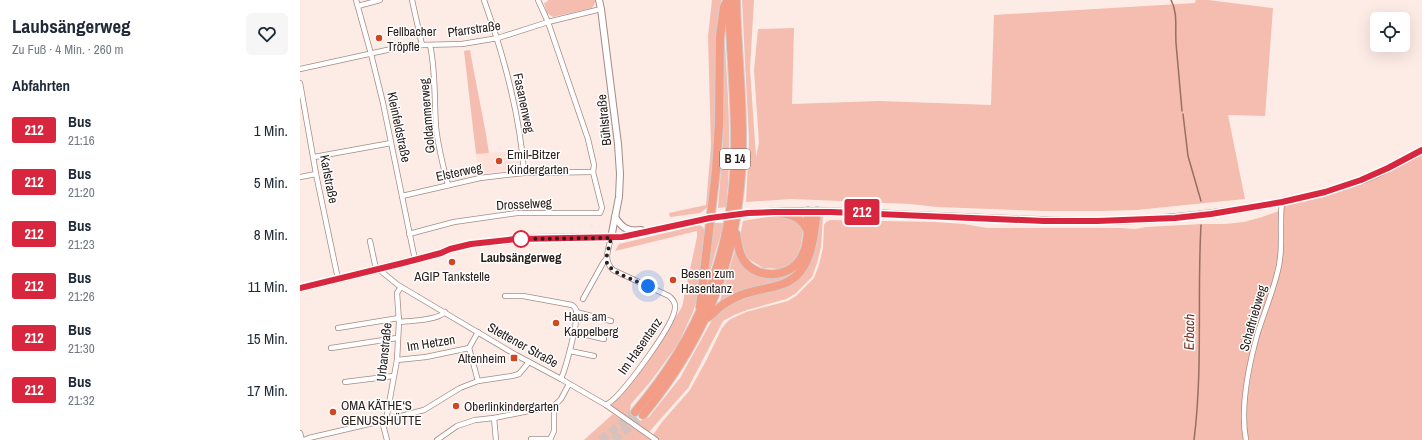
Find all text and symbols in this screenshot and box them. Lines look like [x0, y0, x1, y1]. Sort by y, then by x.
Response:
map controls [1370, 12, 1410, 52]
button: locate [1370, 12, 1410, 52]
text: Laubsängerweg [12, 13, 131, 39]
button: heart [246, 13, 288, 55]
street label: Pfarrstraße [446, 17, 502, 41]
place label: Fellbacher Tröpfle [387, 23, 437, 55]
marker: Fellbacher Tröpfle [374, 33, 384, 43]
text: Zu Fuß · 4 Min. · 260 m [12, 41, 123, 58]
street label: Fasanenweg [509, 72, 539, 134]
text: Abfahrten [12, 75, 70, 96]
street label: Goldammerweg [415, 78, 439, 154]
street label: Kleinfeldstraße [383, 90, 415, 164]
street label: Bühlstraße [593, 93, 615, 147]
text: Bus [68, 111, 91, 132]
text: 1 Min. [254, 120, 288, 141]
text: 212 [24, 121, 44, 139]
text: 21:16 [68, 132, 95, 149]
place label: Emil-Bitzer Kindergarten [507, 146, 569, 178]
road number: B 14 [720, 149, 750, 169]
street label: Karlstraße [316, 153, 342, 205]
marker: Emil-Bitzer Kindergarten [494, 156, 504, 166]
street label: Elsterweg [434, 159, 484, 185]
text: Bus [68, 163, 91, 184]
text: 5 Min. [254, 172, 288, 193]
text: 212 [24, 173, 44, 191]
text: 21:20 [68, 184, 95, 201]
street label: Drosselweg [496, 194, 552, 214]
line badge: 212 [839, 199, 885, 225]
text: 212 [852, 203, 872, 221]
text: Bus [68, 215, 91, 236]
text: 8 Min. [254, 224, 288, 245]
text: 212 [24, 225, 44, 243]
marker: Laubsängerweg [512, 230, 530, 248]
text: 21:23 [68, 236, 95, 253]
place label: Laubsängerweg [480, 249, 562, 266]
marker: AGIP Tankstelle [447, 257, 457, 267]
place label: Besen zum Hasentanz [681, 265, 734, 297]
text: Bus [68, 267, 91, 288]
place label: AGIP Tankstelle [413, 268, 490, 285]
marker: Besen zum Hasentanz [668, 275, 678, 285]
text: 11 Min. [248, 276, 288, 297]
your location [638, 276, 658, 296]
text: 212 [24, 277, 44, 295]
street label: Schaftriebweg [1235, 283, 1271, 353]
text: 21:26 [68, 288, 95, 305]
place label: Haus am Kappelberg [564, 308, 619, 340]
street label: Im Hasentanz [614, 314, 666, 378]
water label: Erbach [1180, 314, 1198, 350]
marker: Haus am Kappelberg [551, 318, 561, 328]
text: Bus [68, 319, 91, 340]
street label: Stettener Straße [485, 319, 561, 371]
street label: Urbanstraße [372, 322, 396, 382]
text: 15 Min. [247, 328, 288, 349]
text: 212 [24, 329, 44, 347]
street label: Im Hetzen [406, 331, 456, 355]
text: 21:30 [68, 340, 95, 357]
place label: Altenheim [457, 350, 506, 367]
marker: Altenheim [509, 353, 519, 363]
text: Bus [68, 371, 91, 392]
text: 17 Min. [247, 380, 288, 401]
text: 212 [24, 381, 44, 399]
text: 21:32 [68, 392, 95, 409]
place label: OMA KÄTHE‘S GENUSSHÜTTE [341, 397, 422, 429]
place label: Oberlinkindergarten [464, 398, 559, 415]
marker: Oberlinkindergarten [451, 401, 461, 411]
marker: OMA KÄTHE‘S GENUSSHÜTTE [328, 407, 338, 417]

